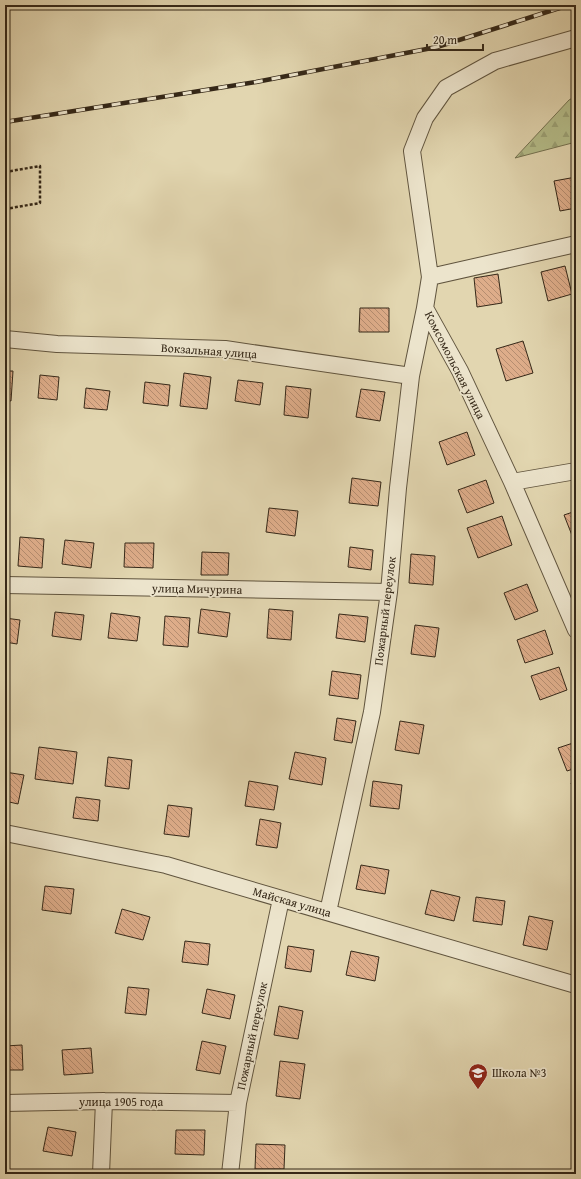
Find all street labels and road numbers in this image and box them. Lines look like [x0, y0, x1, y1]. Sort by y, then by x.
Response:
street label: Комсомольская улица [421, 308, 490, 422]
street label: Вокзальная улица [160, 339, 258, 362]
street label: Пожарный переулок [369, 555, 400, 666]
street label: улица Мичурина [151, 579, 243, 598]
street label: Майская улица [251, 882, 334, 921]
street label: Пожарный переулок [232, 980, 271, 1091]
street label: улица 1905 года [78, 1093, 163, 1110]

